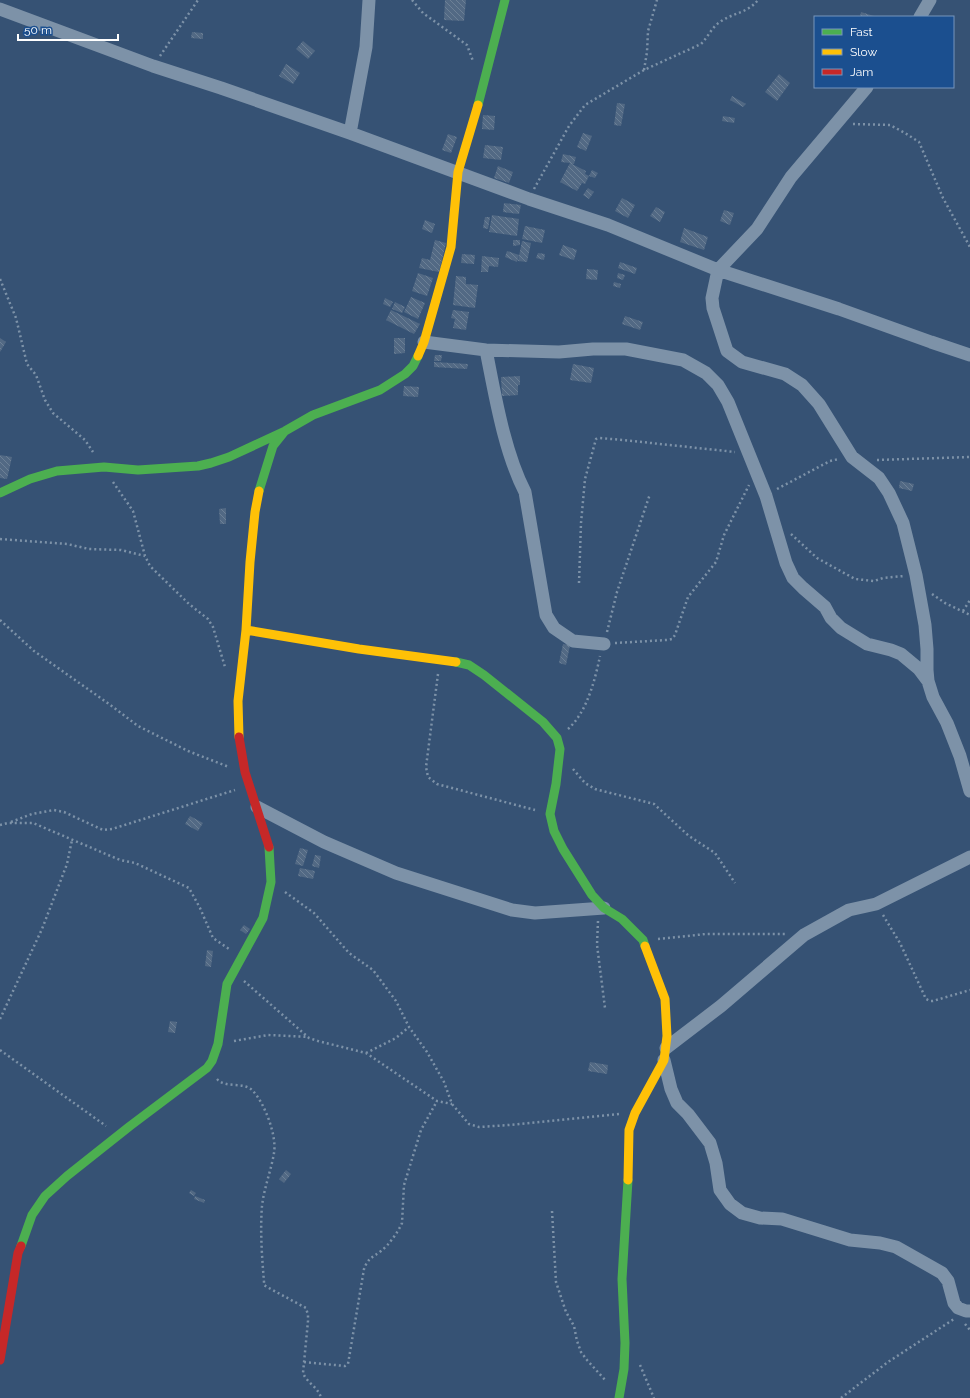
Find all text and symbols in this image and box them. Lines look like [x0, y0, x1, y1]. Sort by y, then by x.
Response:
scale bar [18, 16, 118, 42]
legend [814, 16, 954, 88]
text: 50 m [24, 23, 52, 37]
text: Fast [850, 25, 873, 39]
text: Slow [850, 45, 877, 59]
text: Jam [850, 65, 873, 79]

